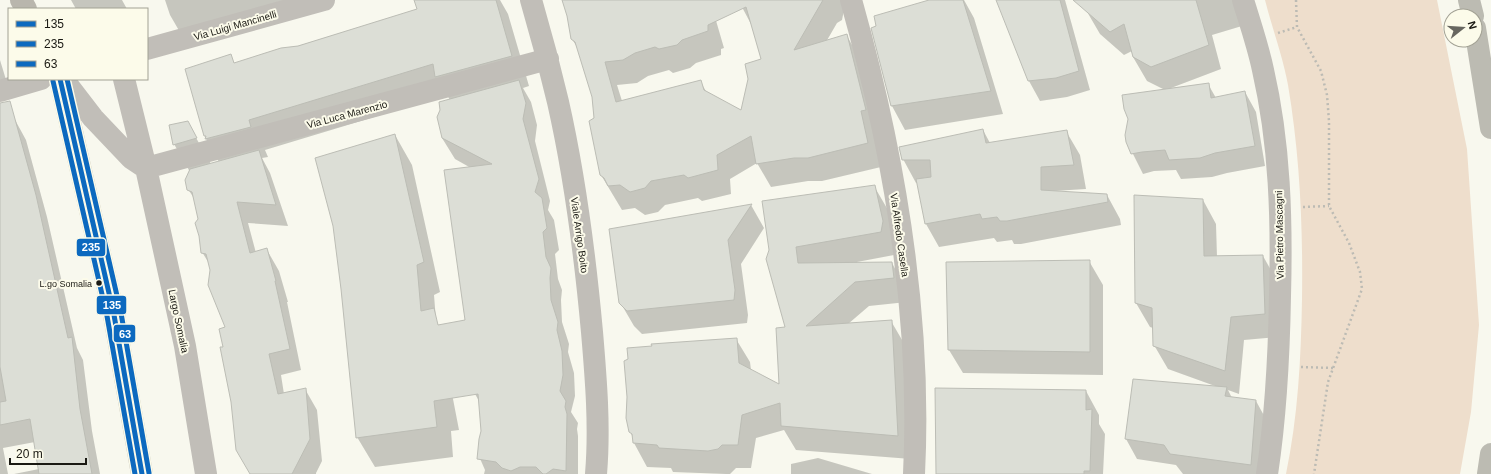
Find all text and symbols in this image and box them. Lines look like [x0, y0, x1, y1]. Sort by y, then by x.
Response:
legend [8, 8, 148, 80]
street label: Via Luigi Mancinelli [193, 8, 278, 43]
north arrow [1443, 8, 1483, 48]
text: 135 [44, 17, 64, 31]
text: N [1466, 20, 1479, 31]
text: 235 [44, 37, 64, 51]
text: 63 [44, 57, 58, 71]
street label: Via Luca Marenzio [306, 98, 389, 130]
street label: Via Pietro Mascagni [1273, 191, 1286, 279]
street label: Via Alfredo Casella [888, 193, 911, 278]
street label: Viale Arrigo Boito [569, 196, 590, 274]
line badge: 235 [76, 238, 106, 257]
text: 235 [82, 241, 100, 253]
marker: L.go Somalia [94, 278, 104, 288]
place label: L.go Somalia [39, 279, 92, 289]
street label: Largo Somalia [166, 288, 191, 354]
line badge: 135 [96, 295, 127, 315]
text: 135 [103, 299, 121, 311]
line badge: 63 [113, 324, 136, 343]
text: 63 [119, 328, 131, 340]
scale bar [10, 440, 86, 466]
text: 20 m [16, 447, 43, 461]

